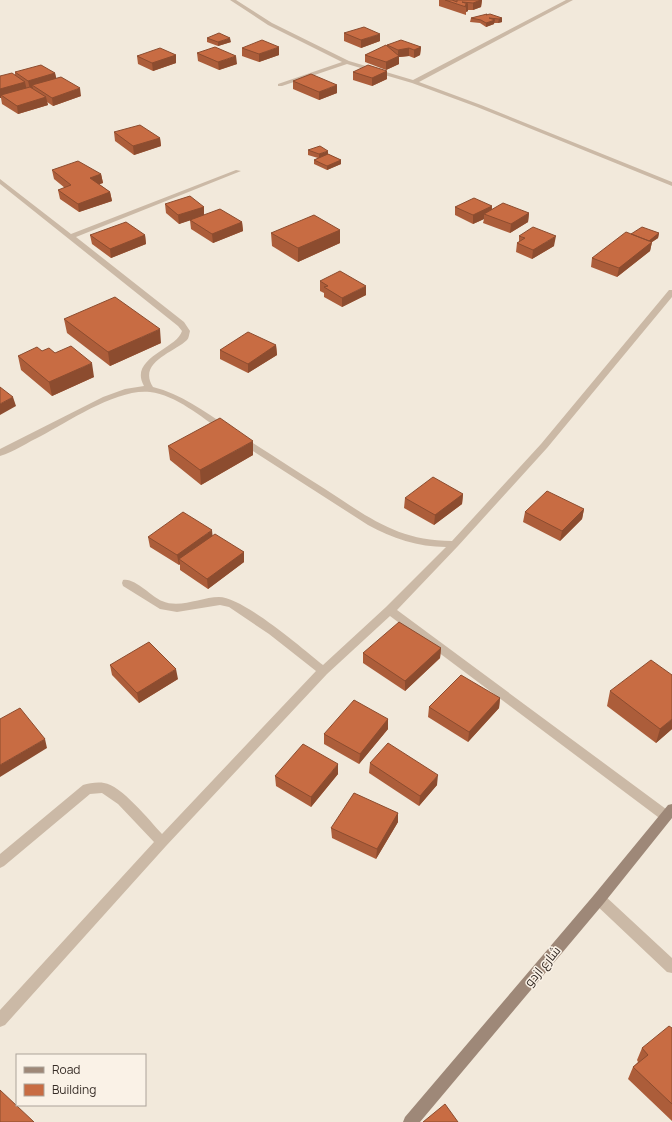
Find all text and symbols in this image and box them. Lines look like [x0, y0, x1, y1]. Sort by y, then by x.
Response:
street label: شارع ازدو [520, 942, 564, 990]
legend [16, 1054, 146, 1106]
text: Road [52, 1061, 80, 1078]
text: Building [52, 1081, 96, 1098]

